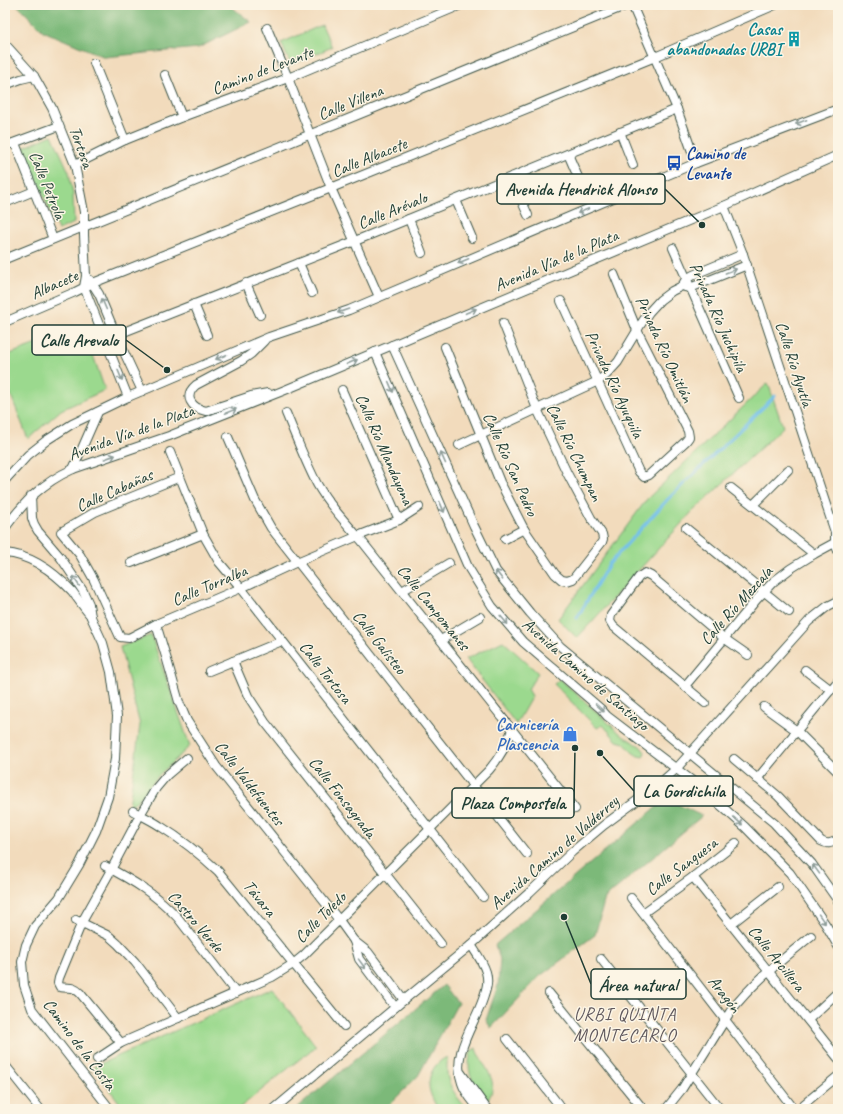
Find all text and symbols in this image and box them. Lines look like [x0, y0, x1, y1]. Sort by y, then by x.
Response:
place label: Casas abandonadas URBI [667, 19, 786, 60]
building icon: Casas abandonadas URBI [785, 30, 803, 48]
street label: Camino de Levante [209, 41, 317, 99]
street label: Calle Villena [315, 80, 387, 125]
one-way arrow [796, 119, 808, 127]
street label: Tortosa [65, 124, 99, 173]
street label: Calle Albacete [329, 132, 411, 182]
place label: Camino de Levante [686, 143, 748, 184]
street label: Calle Petrola [24, 148, 71, 223]
bus stop icon: Camino de Levante [665, 154, 683, 172]
callout: Avenida Hendrick Alonso [497, 174, 665, 204]
text: Avenida Hendrick Alonso [505, 178, 658, 200]
street label: Calle Arévalo [355, 186, 432, 234]
one-way arrow [577, 208, 589, 215]
street label: Avenida Vía de la Plata [491, 225, 622, 296]
one-way arrow [457, 258, 469, 266]
street label: Privada Río Juchipila [685, 259, 753, 376]
street label: Albacete [27, 264, 82, 304]
one-way arrow [725, 267, 738, 274]
street label: Privada Río Omitlán [631, 293, 699, 407]
one-way arrow [99, 299, 107, 311]
one-way arrow [465, 307, 477, 315]
one-way arrow [337, 308, 349, 316]
street label: Calle Río Ayutla [771, 319, 819, 411]
callout: Calle Arevalo [32, 325, 126, 355]
street label: Privada Río Ayuquila [581, 327, 649, 442]
text: Calle Arevalo [40, 329, 120, 351]
one-way arrow [216, 354, 228, 362]
one-way arrow [345, 357, 357, 365]
one-way arrow [116, 369, 124, 381]
one-way arrow [388, 381, 395, 393]
street label: Calle Río Mandayona [351, 390, 419, 509]
street label: Avenida Vía de la Plata [65, 400, 198, 465]
street label: Calle Río Chumpan [542, 400, 608, 506]
one-way arrow [225, 407, 237, 415]
street label: Calle Río San Pedro [478, 409, 543, 520]
one-way arrow [103, 452, 115, 460]
one-way arrow [439, 452, 446, 464]
street label: Calle Cabañas [73, 463, 158, 517]
one-way arrow [439, 500, 446, 512]
street label: Calle Torralba [168, 560, 251, 611]
street label: Calle Campomanes [393, 560, 476, 656]
street label: Calle Río Mezcala [695, 560, 778, 649]
one-way arrow [495, 569, 503, 580]
one-way arrow [72, 576, 80, 587]
street label: Calle Galisteo [348, 606, 412, 679]
street label: Avenida Camino de Santiago [518, 613, 655, 737]
one-way arrow [500, 615, 509, 626]
street label: Calle Tortosa [295, 637, 357, 709]
one-way arrow [594, 703, 604, 712]
place label: Carnicería Plascencia [496, 714, 559, 755]
shop icon: Carnicería Plascencia [561, 725, 579, 743]
street label: Calle Valdefuentes [210, 737, 290, 831]
street label: Calle Fonsagrada [304, 752, 382, 844]
callout: La Gordichila [634, 776, 733, 806]
text: La Gordichila [643, 780, 727, 802]
callout: Plaza Compostela [452, 788, 574, 818]
street label: Avenida Camino de Valderrey [486, 790, 624, 914]
text: Plaza Compostela [460, 792, 567, 814]
one-way arrow [733, 816, 743, 825]
street label: Calle Sanguesa [641, 831, 723, 900]
one-way arrow [811, 864, 820, 875]
street label: Távara [239, 876, 281, 922]
street label: Castro Verde [163, 886, 229, 958]
street label: Calle Toledo [290, 886, 352, 947]
one-way arrow [818, 913, 826, 924]
street label: Calle Arcillera [744, 921, 810, 997]
one-way arrow [358, 958, 367, 969]
callout: Área natural [591, 969, 686, 999]
street label: Aragón [704, 971, 746, 1018]
text: Área natural [599, 974, 681, 996]
street label: Camino de la Costa [38, 994, 122, 1095]
district label: URBI QUINTA MONTECARLO [574, 1003, 678, 1046]

